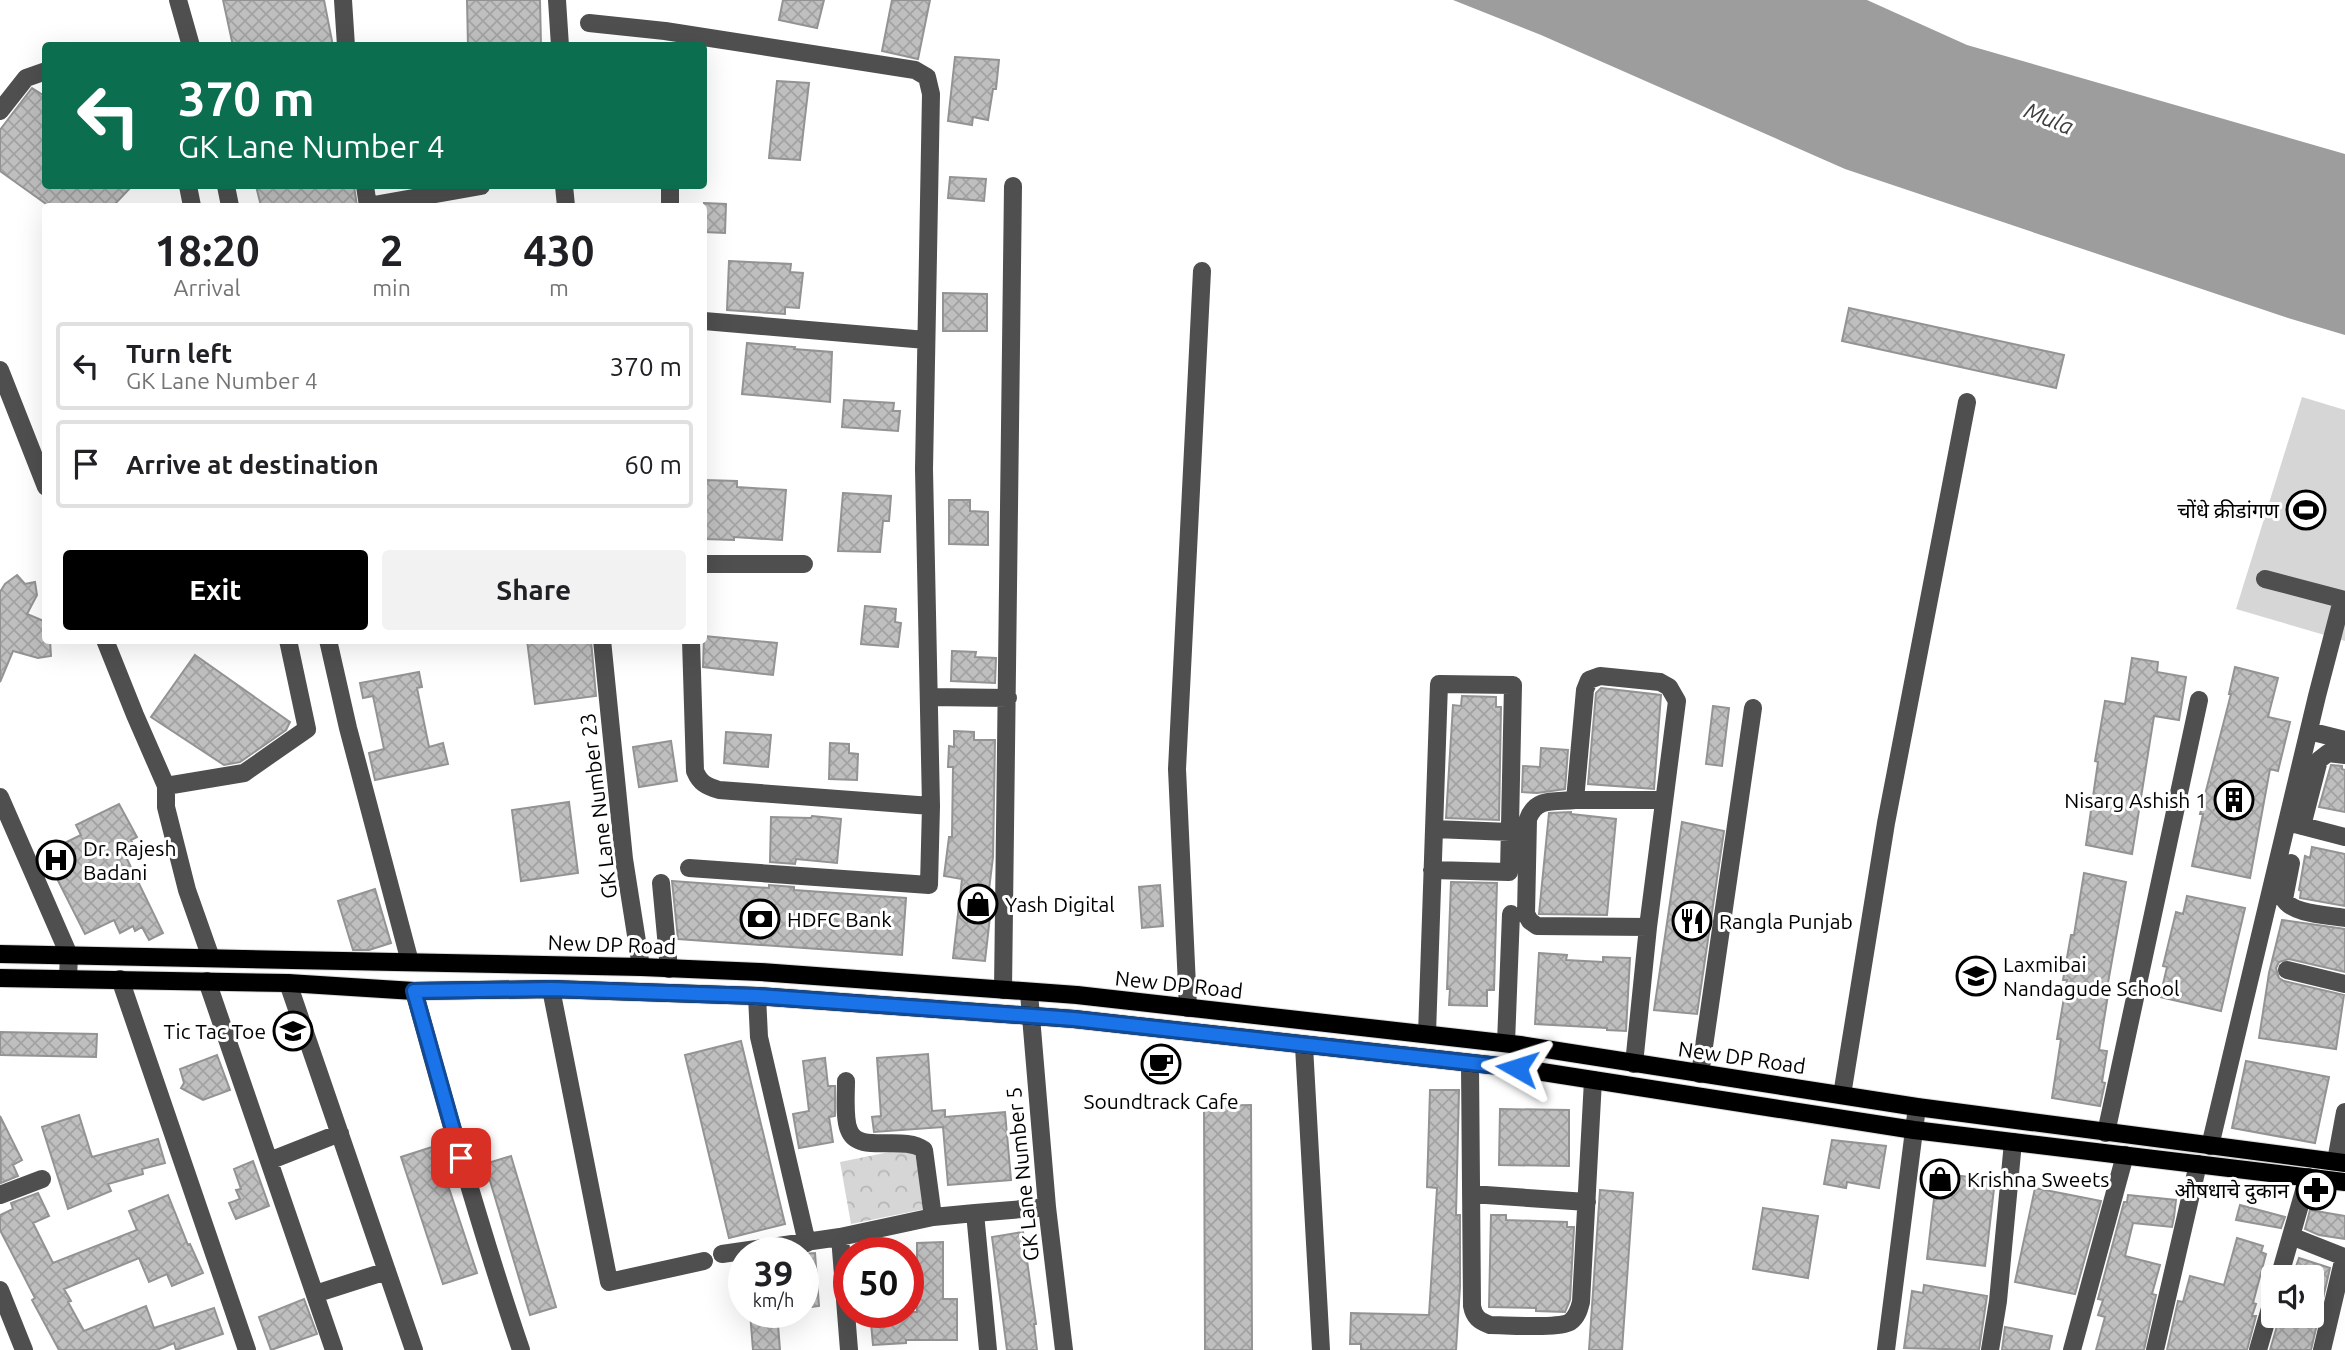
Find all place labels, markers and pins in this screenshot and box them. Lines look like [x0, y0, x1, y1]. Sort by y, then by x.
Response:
sports icon: चोंधे क्रीडांगण [2285, 489, 2327, 531]
place label: चोंधे क्रीडांगण [2177, 498, 2280, 522]
building icon: Nisarg Ashish 1 [2213, 779, 2255, 821]
place label: Nisarg Ashish 1 [2064, 788, 2207, 812]
place label: Dr. Rajesh Badani [83, 836, 176, 884]
hospital icon: Dr. Rajesh Badani [35, 839, 77, 881]
shop icon: Yash Digital [957, 883, 999, 925]
place label: Yash Digital [1005, 892, 1115, 916]
bank icon: HDFC Bank [739, 898, 781, 940]
restaurant icon: Rangla Punjab [1671, 900, 1713, 942]
place label: HDFC Bank [787, 907, 892, 931]
place label: Rangla Punjab [1719, 909, 1853, 933]
place label: Laxmibai Nandagude School [2003, 952, 2179, 1000]
school or university icon: Laxmibai Nandagude School [1955, 955, 1997, 997]
school or university icon: Tic Tac Toe [272, 1010, 314, 1052]
place label: Tic Tac Toe [163, 1019, 266, 1043]
cafe icon: Soundtrack Cafe [1140, 1043, 1182, 1085]
place label: Soundtrack Cafe [1084, 1089, 1238, 1113]
pin [431, 1128, 491, 1188]
shop icon: Krishna Sweets [1919, 1158, 1961, 1200]
place label: Krishna Sweets [1967, 1167, 2109, 1191]
pharmacy icon: औषधाचे दुकान [2295, 1169, 2337, 1211]
place label: औषधाचे दुकान [2175, 1178, 2289, 1205]

